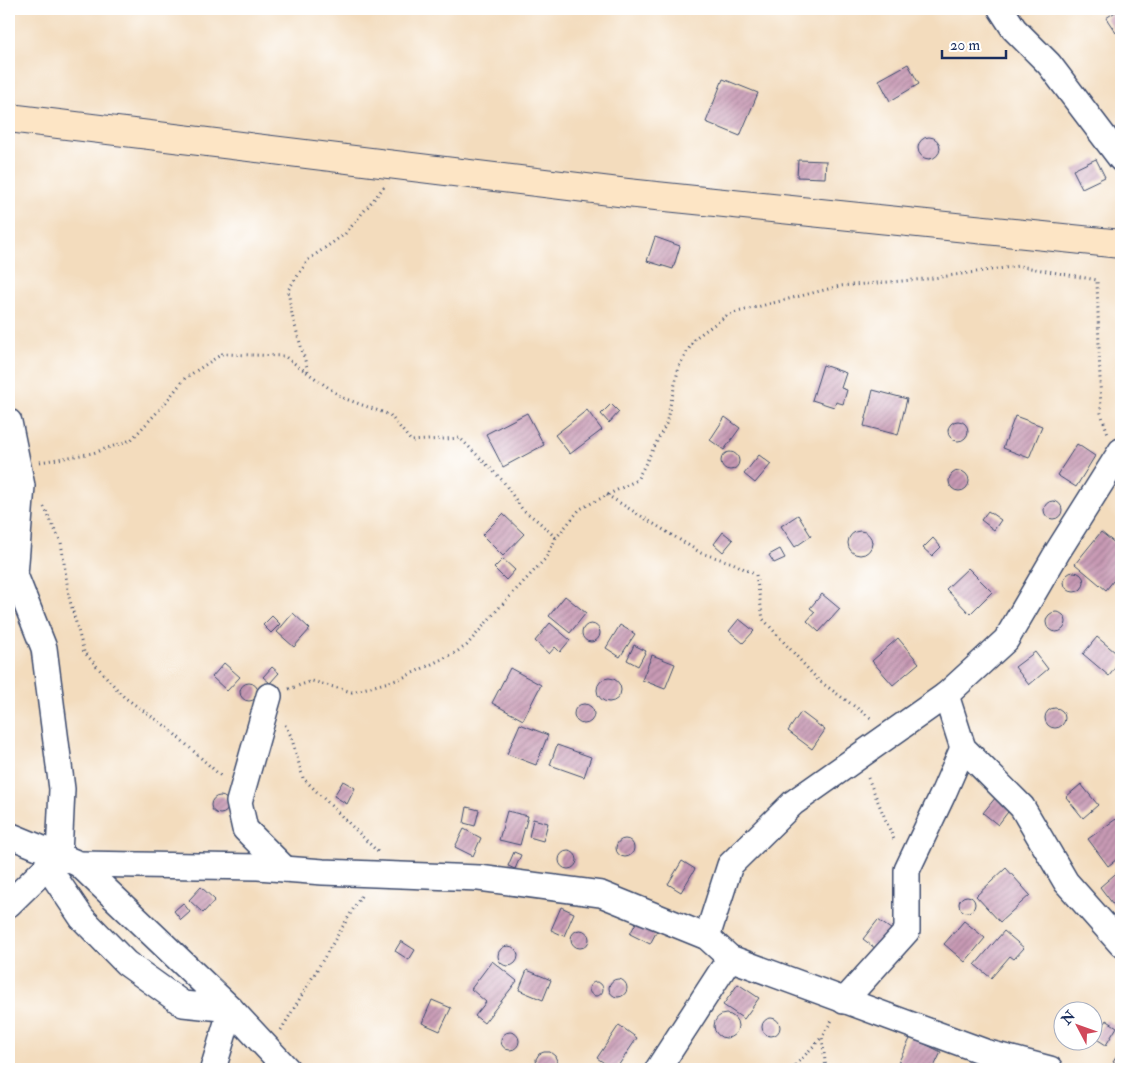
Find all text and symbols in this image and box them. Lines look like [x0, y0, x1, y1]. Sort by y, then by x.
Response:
scale bar [942, 28, 1006, 60]
text: 20 m [950, 36, 980, 55]
north arrow [1052, 1000, 1102, 1050]
text: N [1057, 1007, 1079, 1029]

